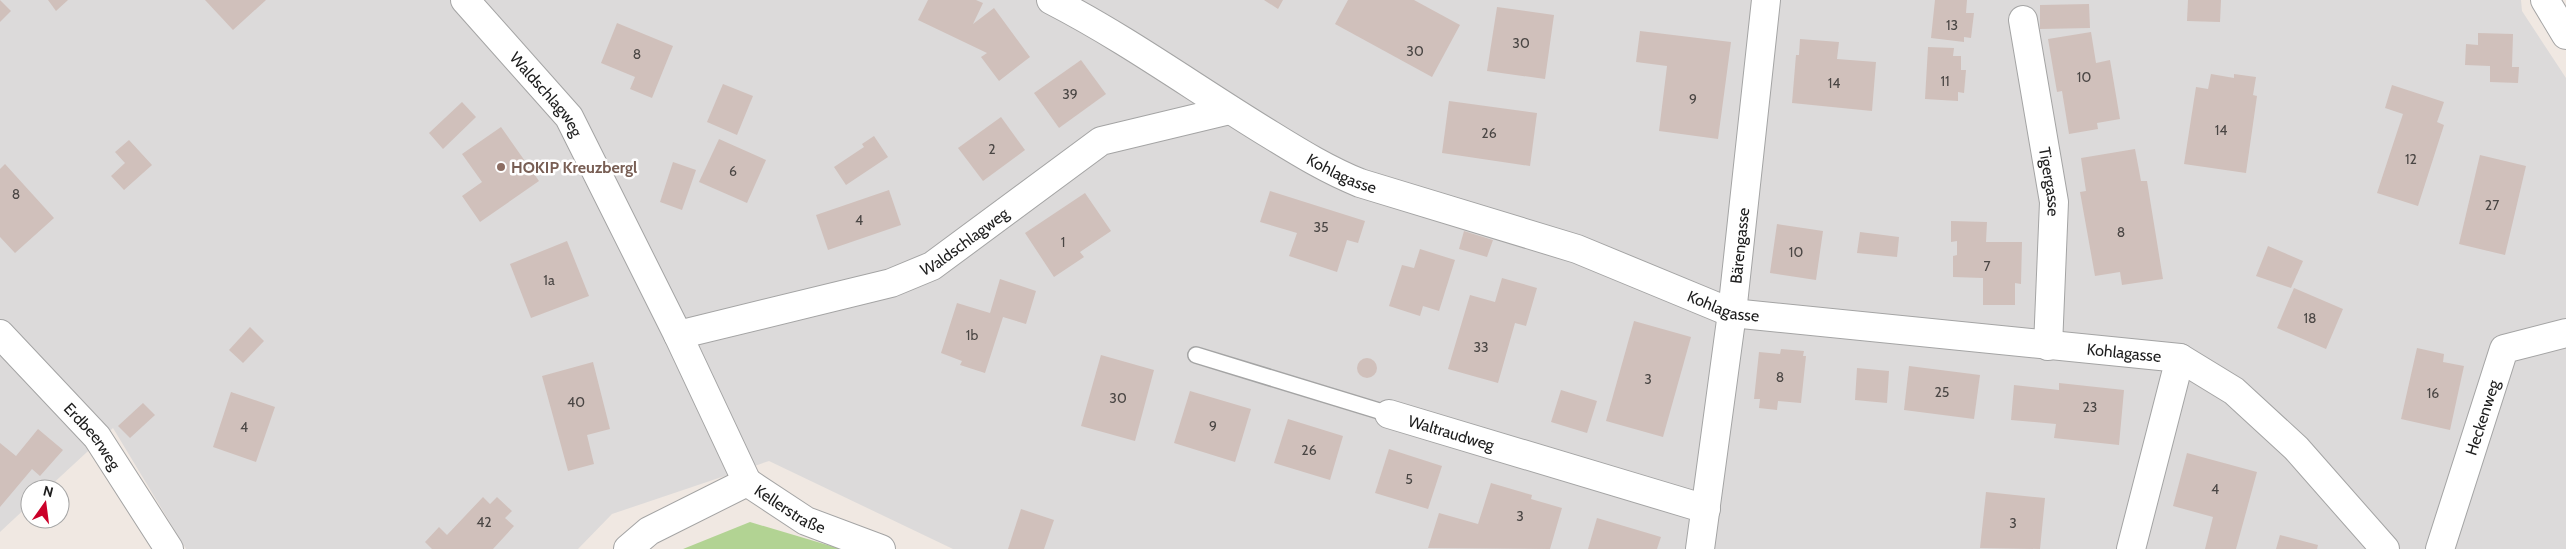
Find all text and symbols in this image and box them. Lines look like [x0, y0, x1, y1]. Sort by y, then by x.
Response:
house number: 13 [1946, 16, 1958, 34]
house number: 30 [1512, 34, 1530, 52]
house number: 30 [1406, 42, 1424, 60]
house number: 8 [633, 45, 641, 63]
street label: Waldschlagweg [506, 48, 587, 141]
house number: 10 [2077, 68, 2091, 86]
house number: 11 [1940, 72, 1950, 90]
house number: 14 [1828, 74, 1840, 92]
house number: 39 [1062, 85, 1078, 103]
house number: 9 [1689, 90, 1697, 108]
house number: 14 [2215, 121, 2227, 139]
house number: 26 [1481, 124, 1497, 142]
house number: 2 [988, 140, 996, 158]
street label: Tigergasse [2035, 146, 2063, 217]
street label: Kohlagasse [1303, 150, 1379, 197]
house number: 12 [2405, 150, 2417, 168]
place label: HOKIP Kreuzbergl [511, 158, 637, 177]
marker: HOKIP Kreuzbergl [495, 161, 507, 173]
house number: 6 [729, 162, 737, 180]
house number: 8 [12, 185, 20, 203]
house number: 27 [2485, 196, 2499, 214]
street label: Waldschlagweg [918, 203, 1013, 280]
street label: Bärengasse [1726, 207, 1753, 285]
house number: 4 [855, 211, 863, 229]
house number: 35 [1313, 218, 1329, 236]
house number: 8 [2117, 223, 2125, 241]
house number: 1 [1061, 233, 1065, 251]
house number: 10 [1789, 243, 1803, 261]
house number: 7 [1983, 257, 1991, 275]
house number: 1a [543, 271, 555, 289]
street label: Kohlagasse [1685, 287, 1760, 326]
house number: 18 [2303, 309, 2317, 327]
house number: 1b [966, 326, 978, 344]
house number: 33 [1473, 338, 1489, 356]
street label: Kohlagasse [2086, 340, 2162, 366]
house number: 8 [1776, 368, 1784, 386]
house number: 3 [1644, 370, 1652, 388]
street label: Heckenweg [2462, 377, 2504, 458]
house number: 25 [1935, 383, 1949, 401]
house number: 16 [2427, 384, 2439, 402]
house number: 30 [1109, 389, 1127, 407]
house number: 40 [567, 393, 585, 411]
house number: 23 [2083, 398, 2097, 416]
street label: Erdbeerweg [60, 399, 125, 474]
street label: Waltraudweg [1406, 411, 1497, 455]
house number: 9 [1209, 417, 1217, 435]
house number: 4 [240, 418, 248, 436]
house number: 26 [1301, 441, 1317, 459]
house number: 5 [1405, 470, 1413, 488]
north arrow [20, 479, 70, 529]
house number: 4 [2211, 480, 2219, 498]
text: N [41, 481, 55, 501]
street label: Kellerstraße [751, 481, 828, 537]
house number: 3 [1516, 507, 1524, 525]
house number: 42 [476, 513, 492, 531]
house number: 3 [2009, 514, 2017, 532]

